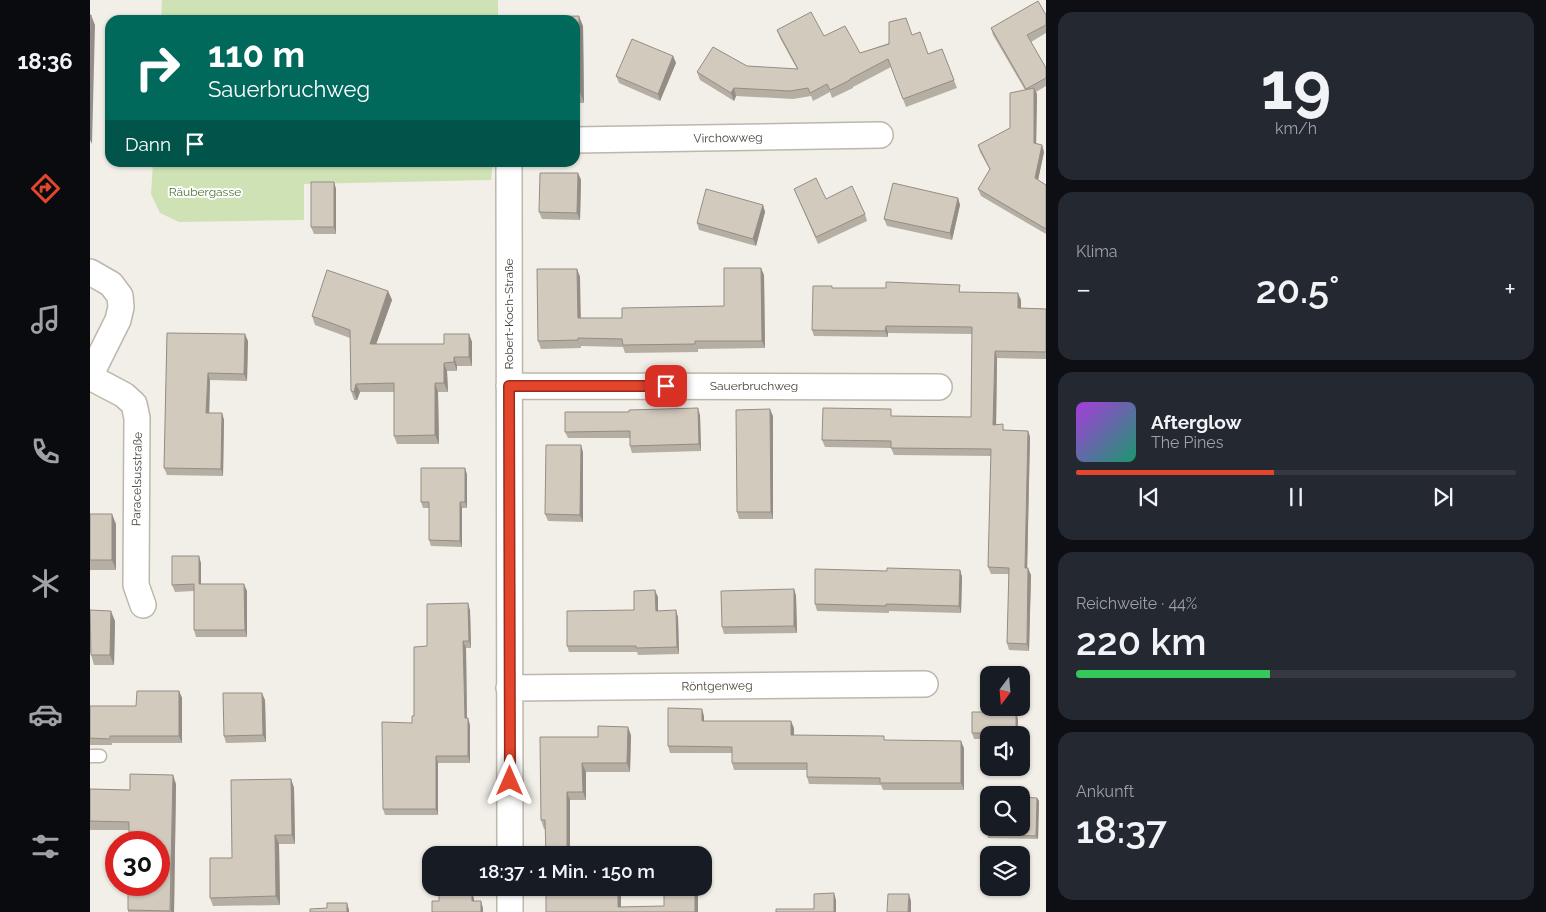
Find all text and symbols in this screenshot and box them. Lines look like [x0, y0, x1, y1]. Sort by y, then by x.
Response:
text: 110 m [208, 34, 305, 75]
icon: right [125, 35, 190, 100]
text: 18:36 [17, 48, 73, 74]
text: 19 [1261, 48, 1331, 124]
text: Sauerbruchweg [208, 76, 370, 102]
text: km/h [1275, 119, 1317, 138]
icon: arrive [181, 130, 209, 158]
street label: Virchowweg [693, 130, 763, 146]
text: Dann [125, 133, 171, 155]
icon: directions [28, 171, 63, 206]
park label: Räubergasse [169, 185, 241, 199]
text: Klima [1076, 242, 1118, 261]
street label: Robert-Koch-Straße [502, 258, 516, 370]
text: 20.5° [1256, 267, 1340, 312]
text: − [1076, 273, 1091, 306]
text: + [1504, 273, 1516, 306]
icon: music [28, 302, 63, 337]
pin [645, 365, 687, 407]
icon: arrive [652, 372, 680, 400]
street label: Sauerbruchweg [710, 379, 798, 393]
text: Afterglow [1151, 411, 1241, 433]
street label: Paracelsusstraße [129, 432, 145, 526]
text: The Pines [1151, 433, 1223, 452]
icon: phone [28, 434, 63, 469]
icon: previous [1135, 483, 1163, 511]
icon: pause [1282, 483, 1310, 511]
icon: next [1429, 483, 1457, 511]
icon: climate [28, 566, 63, 601]
text: Reichweite · 44% [1076, 594, 1197, 613]
text: 220 km [1076, 619, 1207, 664]
north arrow [980, 666, 1030, 716]
map controls [980, 666, 1030, 896]
street label: Röntgenweg [681, 678, 753, 694]
icon: car [28, 697, 63, 732]
button: sound [980, 726, 1030, 776]
position arrow [483, 754, 535, 806]
text: Ankunft [1076, 782, 1134, 801]
button: search [980, 786, 1030, 836]
text: 18:37 [1076, 807, 1167, 852]
icon: filters [28, 829, 63, 864]
speed limit sign: 30 [105, 831, 170, 896]
button: layers [980, 846, 1030, 896]
text: 18:37 · 1 Min. · 150 m [479, 860, 655, 882]

